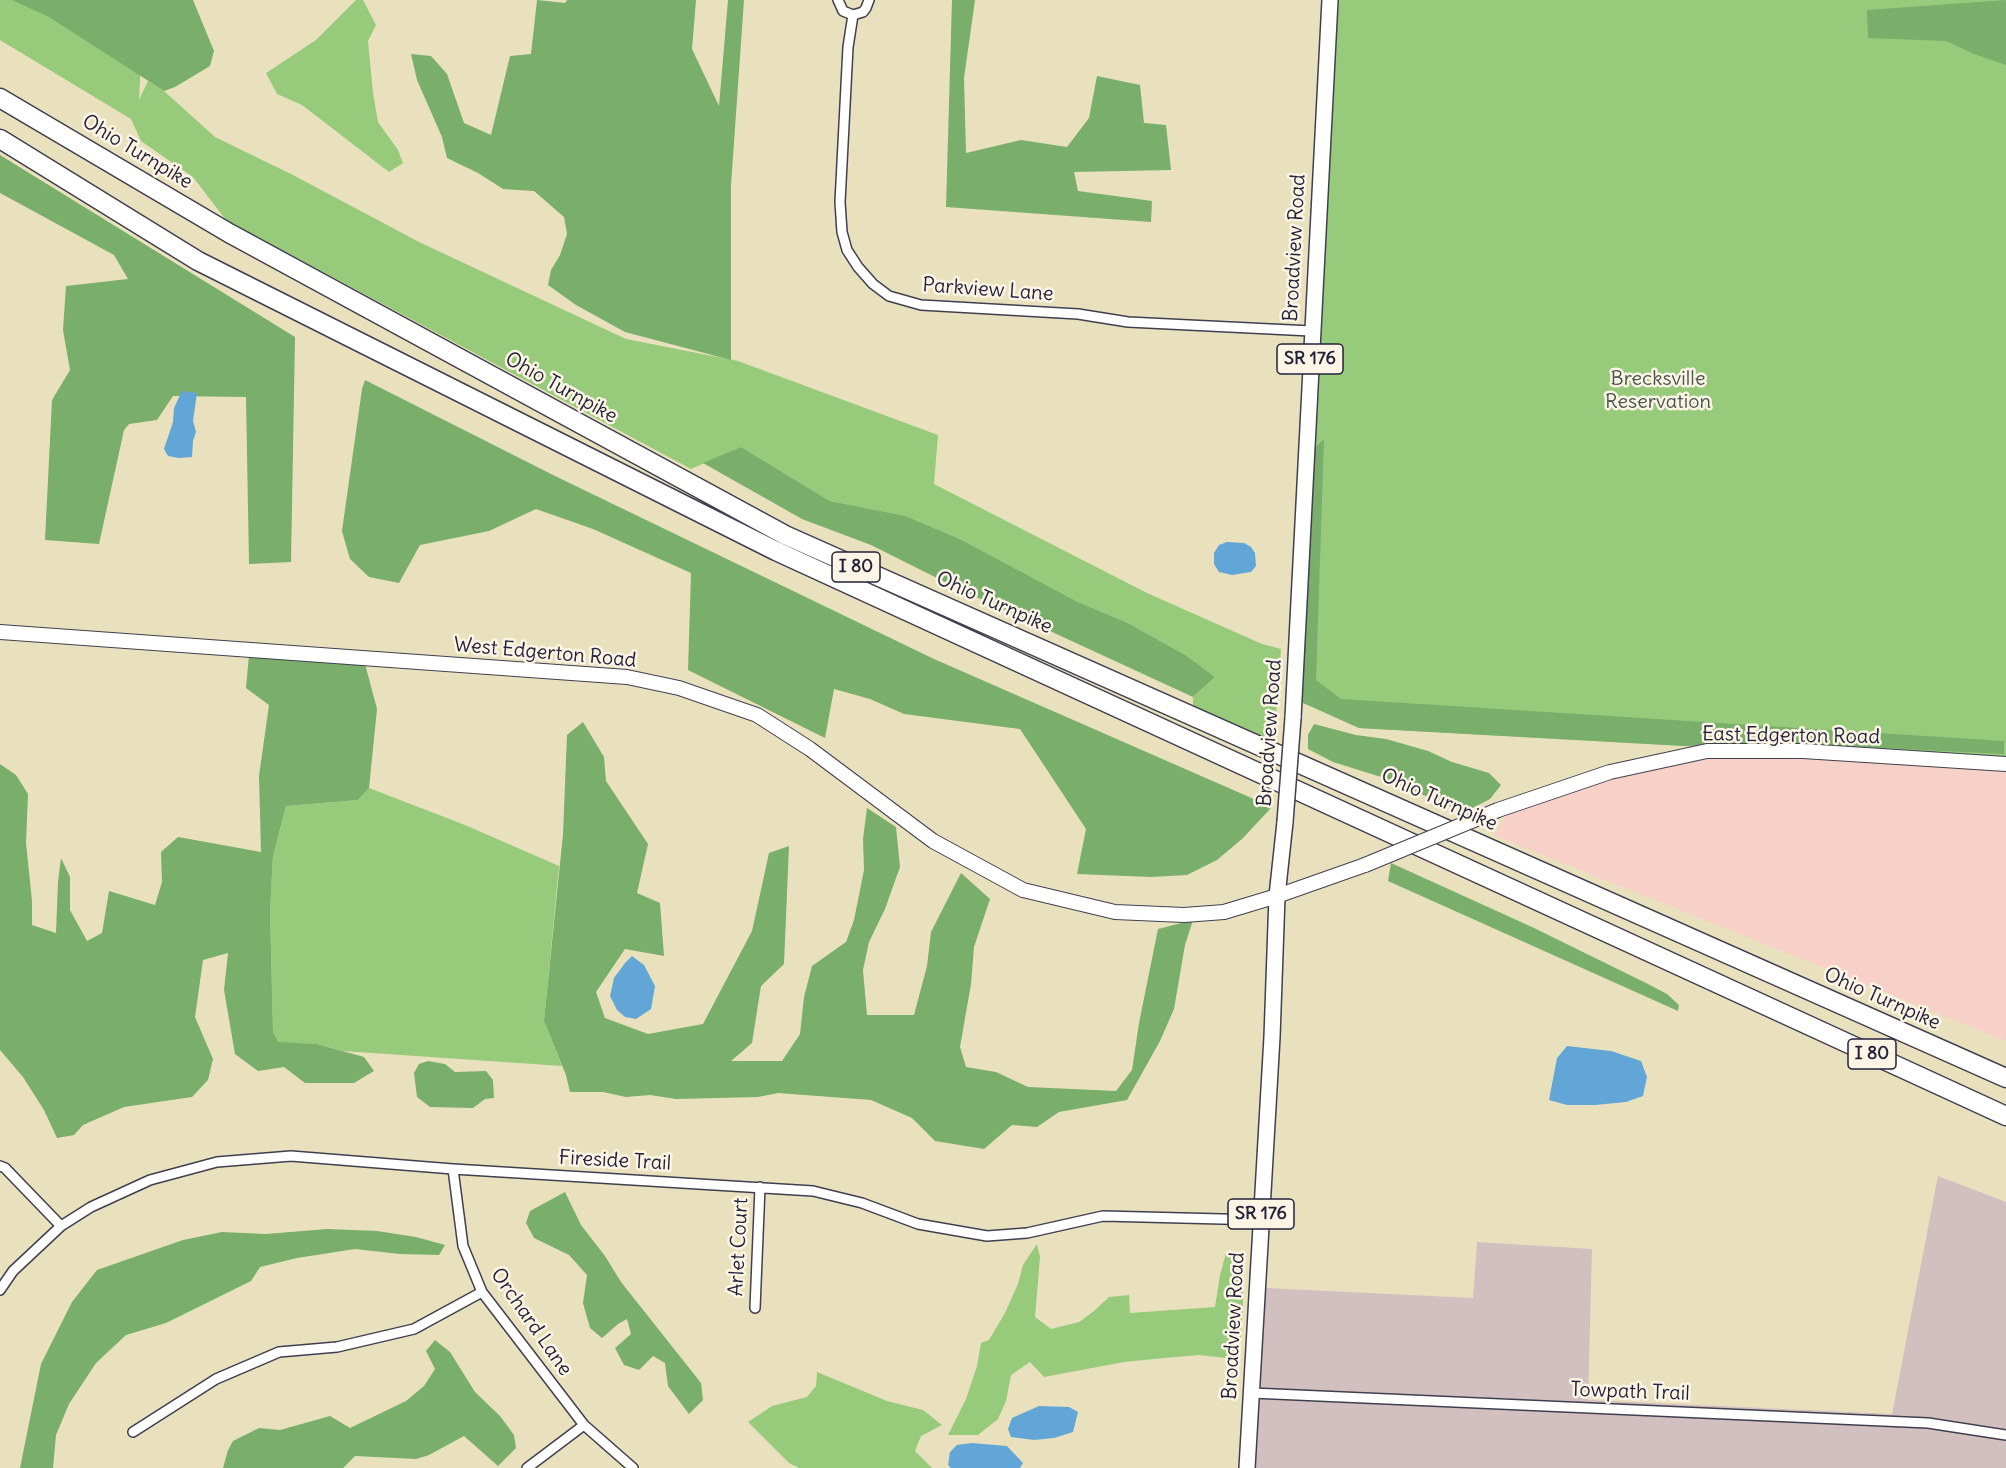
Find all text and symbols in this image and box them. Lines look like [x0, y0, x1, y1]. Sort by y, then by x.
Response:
street label: Ohio Turnpike [77, 110, 197, 194]
street label: Broadview Road [1279, 174, 1311, 322]
street label: Parkview Lane [922, 273, 1054, 307]
road number: SR 176 [1277, 344, 1343, 374]
street label: Ohio Turnpike [501, 347, 621, 429]
park label: Brecksville Reservation [1605, 367, 1711, 414]
road number: I 80 [832, 552, 880, 582]
street label: Ohio Turnpike [932, 567, 1056, 639]
street label: West Edgerton Road [453, 633, 637, 673]
street label: Broadview Road [1253, 658, 1287, 808]
street label: East Edgerton Road [1702, 722, 1880, 750]
street label: Ohio Turnpike [1377, 764, 1501, 836]
street label: Ohio Turnpike [1820, 963, 1944, 1035]
road number: I 80 [1848, 1039, 1896, 1069]
street label: Fireside Trail [558, 1146, 672, 1176]
street label: Arlet Court [724, 1197, 754, 1297]
road number: SR 176 [1228, 1199, 1294, 1229]
street label: Broadview Road [1218, 1252, 1250, 1400]
street label: Orchard Lane [485, 1264, 577, 1380]
street label: Towpath Trail [1570, 1378, 1690, 1406]

